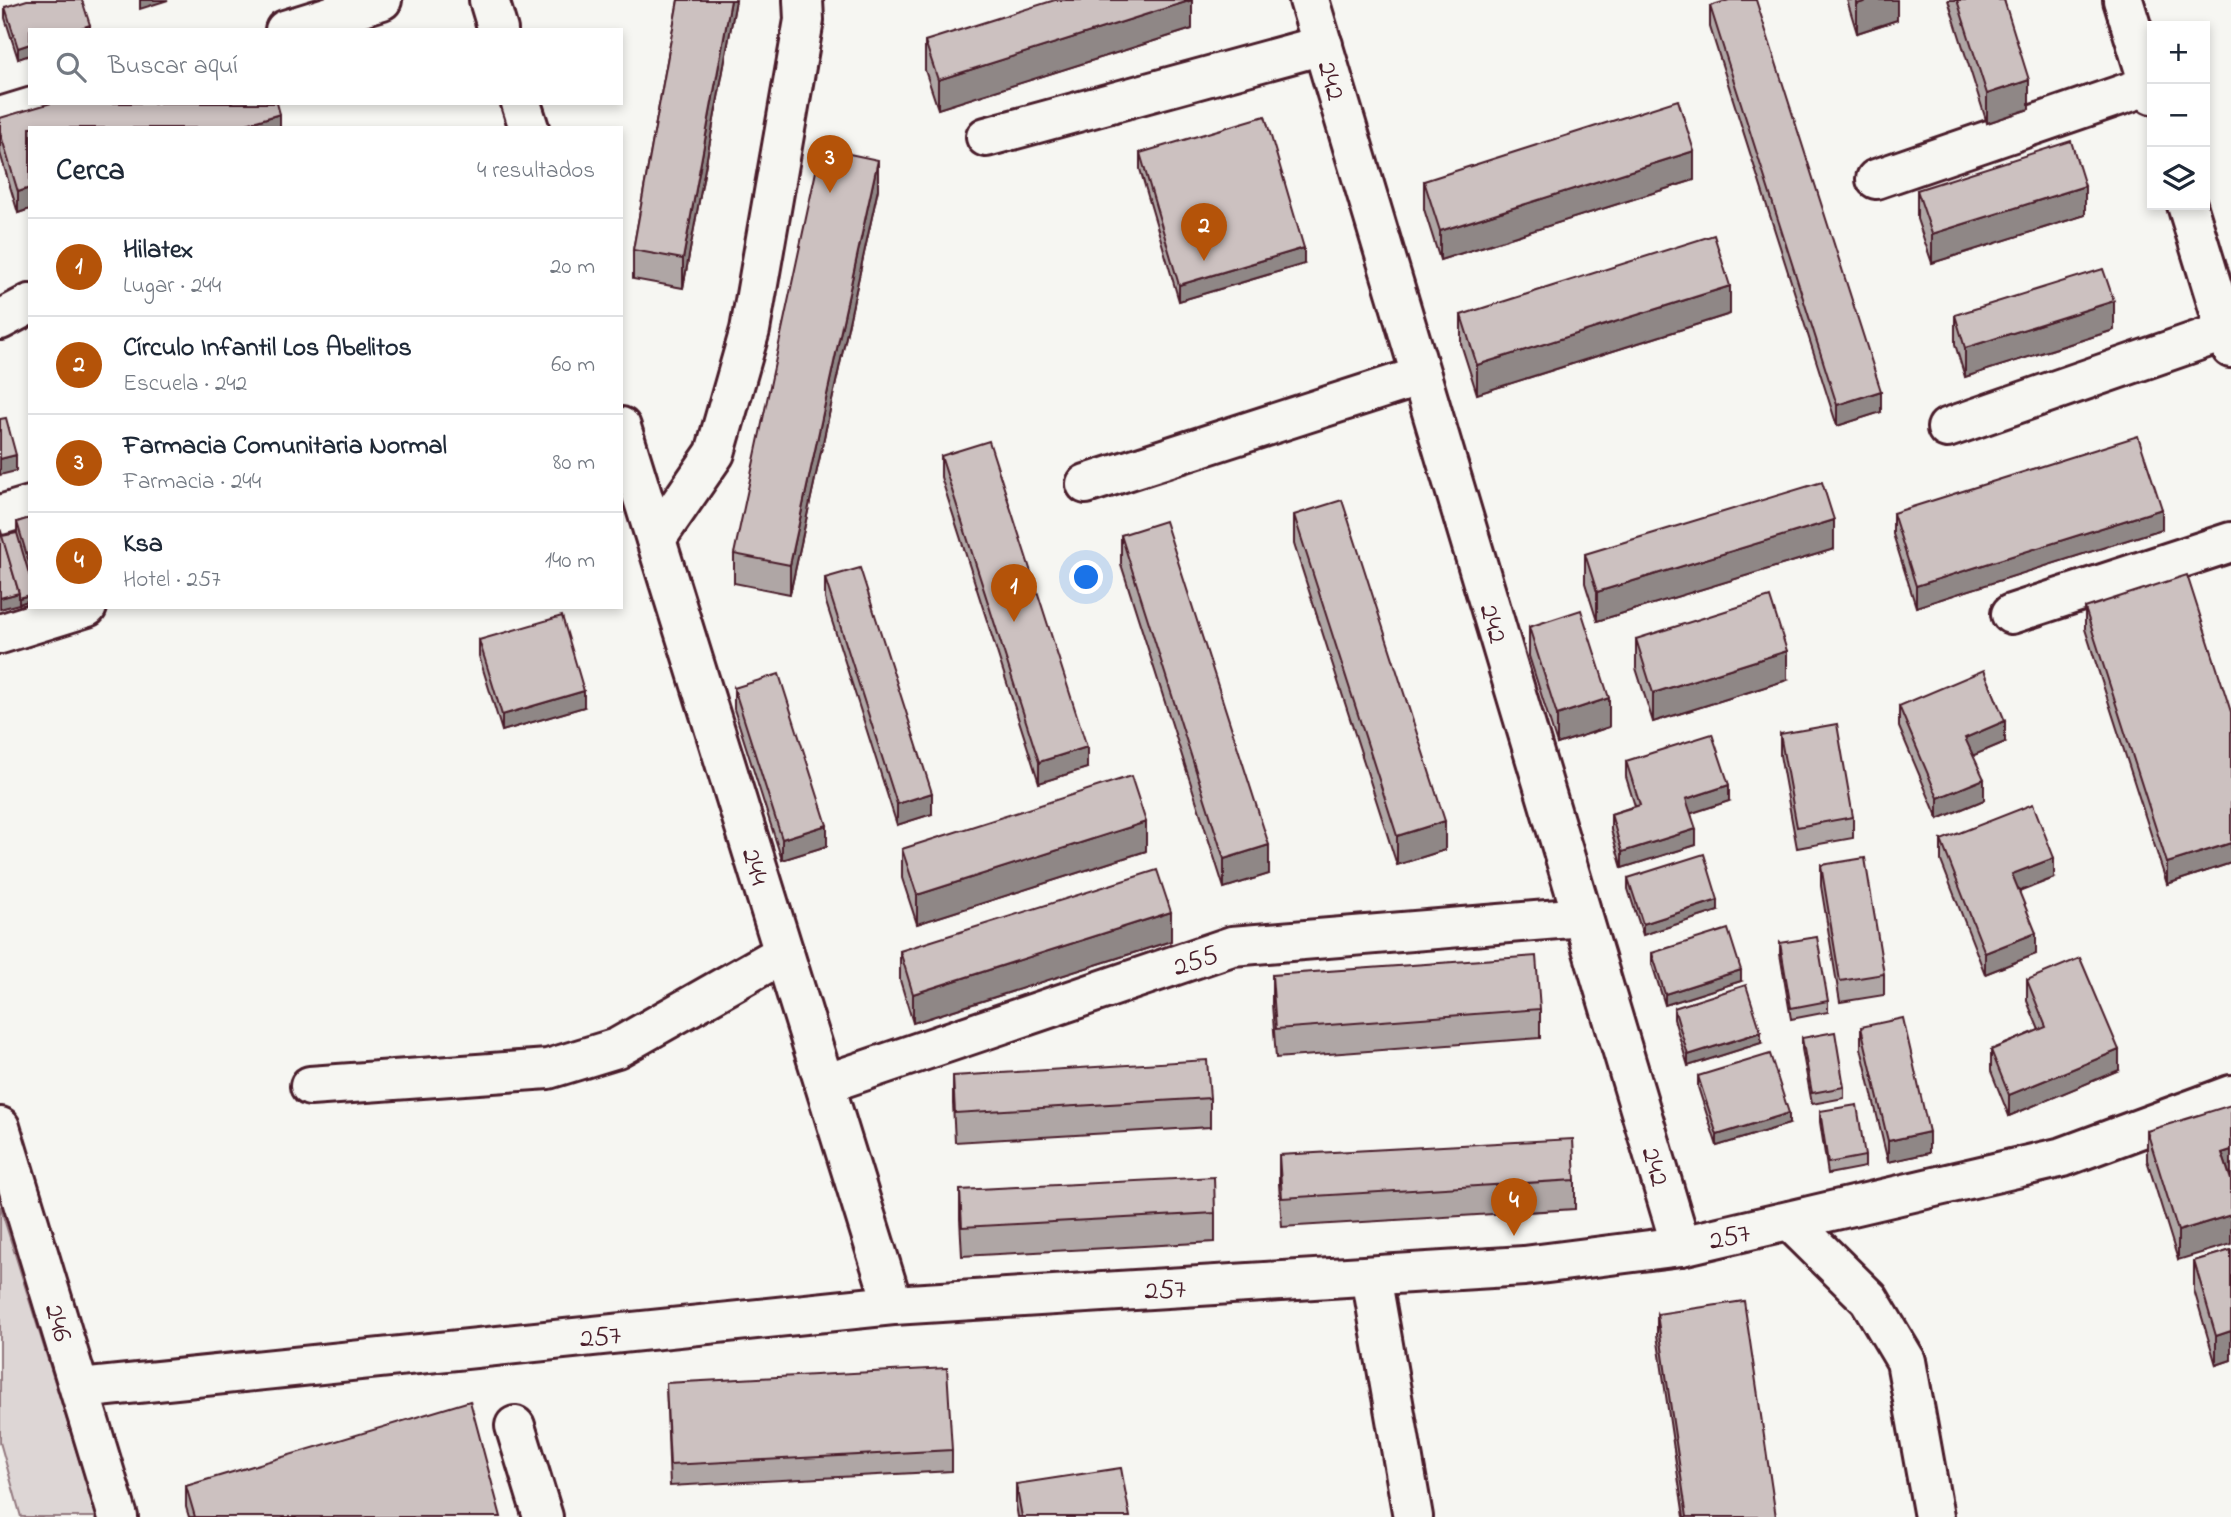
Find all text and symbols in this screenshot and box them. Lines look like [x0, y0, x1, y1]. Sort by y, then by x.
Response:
map controls [2147, 21, 2210, 210]
button: + [2147, 21, 2210, 84]
search box [28, 28, 623, 105]
icon: search [52, 48, 90, 86]
text: Buscar aquí [108, 48, 238, 86]
street label: 242 [1304, 56, 1355, 106]
button: − [2147, 84, 2210, 147]
pin: 3 [807, 135, 853, 193]
button: layers [2147, 147, 2210, 210]
text: Cerca [56, 150, 125, 194]
text: 4 resultados [477, 155, 595, 188]
pin: 2 [1181, 203, 1227, 261]
text: Hilatex [123, 232, 193, 270]
text: 1 [75, 251, 83, 284]
text: 20 m [550, 251, 595, 284]
text: Lugar · 244 [123, 270, 221, 303]
text: Círculo Infantil Los Abelitos [123, 330, 412, 368]
text: 2 [73, 349, 85, 382]
text: 60 m [551, 349, 595, 382]
text: Escuela · 242 [123, 368, 247, 401]
text: Farmacia Comunitaria Normal [123, 428, 447, 466]
text: 3 [74, 447, 84, 480]
text: 80 m [553, 447, 595, 480]
text: Farmacia · 244 [123, 466, 261, 499]
text: Ksa [123, 526, 163, 564]
text: 4 [74, 545, 84, 578]
text: 140 m [545, 545, 595, 578]
your location [1069, 560, 1103, 594]
text: Hotel · 257 [123, 564, 221, 597]
pin: 1 [991, 564, 1037, 622]
street label: 242 [1466, 599, 1517, 649]
street label: 244 [729, 843, 779, 891]
street label: 255 [1168, 935, 1225, 989]
street label: 242 [1628, 1142, 1679, 1192]
pin: 4 [1491, 1178, 1537, 1236]
street label: 257 [1705, 1214, 1755, 1263]
street label: 257 [1143, 1270, 1187, 1313]
street label: 246 [32, 1299, 82, 1347]
street label: 257 [578, 1316, 624, 1361]

